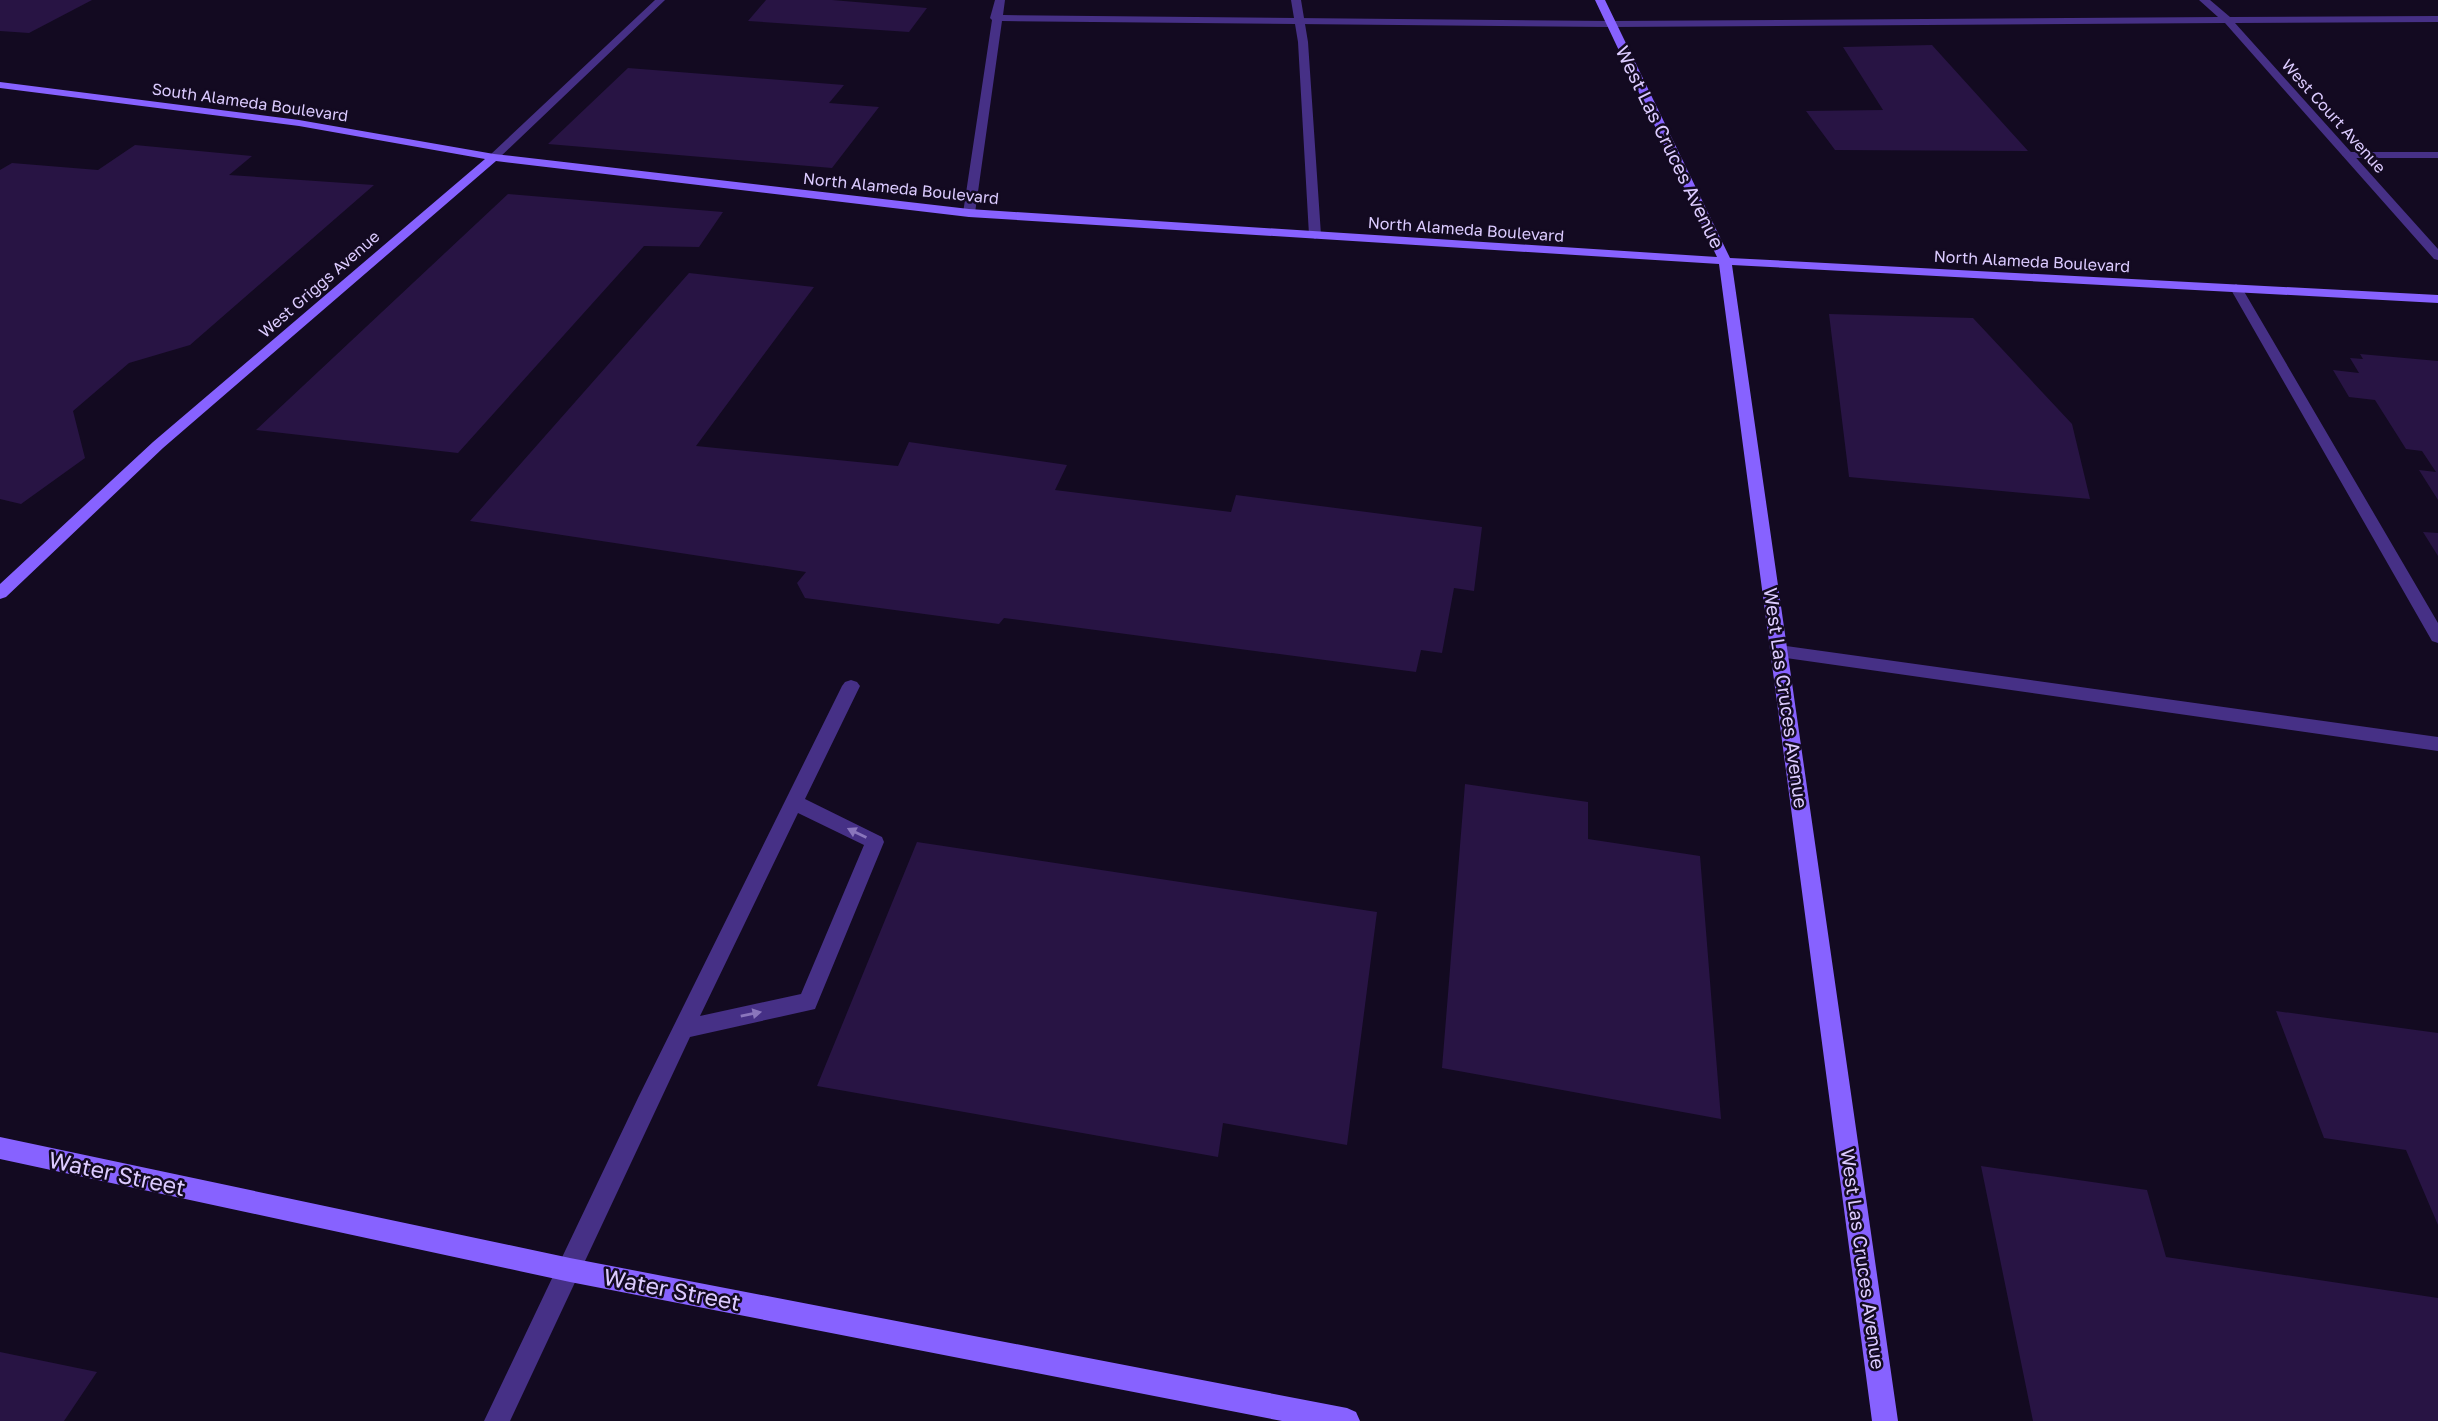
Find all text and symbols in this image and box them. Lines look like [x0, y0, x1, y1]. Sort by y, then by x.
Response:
street label: West Las Cruces Avenue [1611, 42, 1730, 252]
street label: West Court Avenue [2278, 55, 2390, 177]
street label: South Alameda Boulevard [151, 78, 349, 126]
street label: North Alameda Boulevard [802, 168, 1000, 208]
street label: North Alameda Boulevard [1367, 212, 1565, 246]
street label: West Griggs Avenue [255, 226, 383, 342]
street label: North Alameda Boulevard [1933, 246, 2131, 276]
street label: West Las Cruces Avenue [1760, 586, 1813, 810]
one-way arrow [847, 827, 867, 838]
one-way arrow [740, 1009, 762, 1020]
street label: Water Street [46, 1145, 188, 1201]
street label: West Las Cruces Avenue [1837, 1147, 1890, 1371]
street label: Water Street [601, 1262, 743, 1316]

